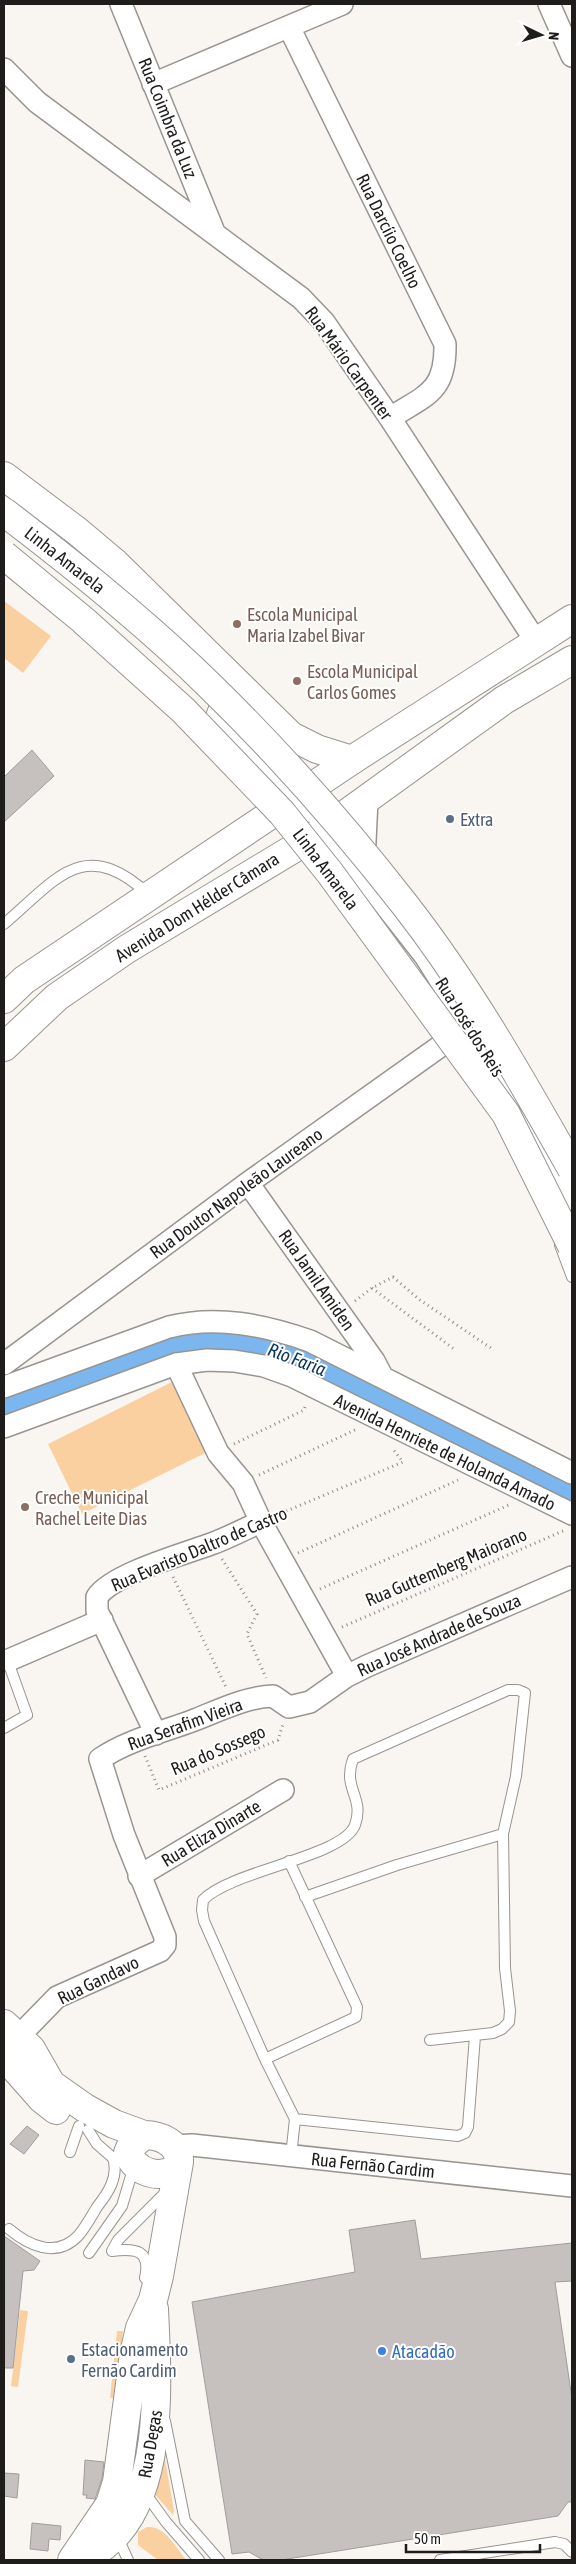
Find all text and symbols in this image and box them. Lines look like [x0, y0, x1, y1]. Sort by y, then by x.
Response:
north arrow [516, 10, 566, 60]
text: N [546, 31, 562, 41]
street label: Rua Coimbra da Luz [134, 55, 202, 182]
street label: Rua Darcíio Coelho [352, 170, 426, 292]
street label: Rua Mário Carpenter [301, 302, 398, 424]
street label: Linha Amarela [21, 522, 109, 598]
place label: Escola Municipal Maria Izabel Bivar [247, 604, 365, 646]
marker: Escola Municipal Maria Izabel Bivar [231, 618, 243, 630]
place label: Escola Municipal Carlos Gomes [307, 661, 418, 703]
marker: Escola Municipal Carlos Gomes [291, 675, 303, 687]
place label: Extra [460, 809, 493, 830]
marker: Extra [444, 813, 456, 825]
street label: Linha Amarela [289, 824, 363, 914]
street label: Avenida Dom Hélder Câmara [111, 848, 283, 966]
street label: Rua José dos Reis [431, 973, 509, 1081]
street label: Rua Doutor Napoleão Laureano [146, 1123, 326, 1263]
street label: Rua Jamil Amiden [274, 1226, 360, 1334]
water label: Rio Faria [265, 1338, 329, 1380]
street label: Avenida Henriete de Holanda Amado [331, 1389, 559, 1515]
place label: Creche Municipal Rachel Leite Dias [35, 1487, 149, 1529]
marker: Creche Municipal Rachel Leite Dias [19, 1501, 31, 1513]
street label: Rua Evaristo Daltro de Castro [108, 1502, 290, 1596]
street label: Rua Guttemberg Maiorano [362, 1523, 530, 1611]
street label: Rua José Andrade de Souza [354, 1589, 524, 1681]
street label: Rua Serafim Vieira [125, 1693, 245, 1755]
street label: Rua do Sossego [168, 1721, 268, 1779]
street label: Rua Eliza Dinarte [158, 1795, 264, 1871]
street label: Rua Gandavo [54, 1951, 142, 2009]
street label: Rua Fernão Cardim [310, 2148, 436, 2182]
place label: Estacionamento Fernão Cardim [81, 2339, 188, 2381]
place label: Atacadão [392, 2341, 455, 2362]
marker: Atacadão [376, 2345, 388, 2357]
marker: Estacionamento Fernão Cardim [65, 2353, 77, 2365]
street label: Rua Degas [134, 2408, 166, 2480]
scale bar [406, 2522, 540, 2554]
text: 50 m [414, 2530, 441, 2547]

